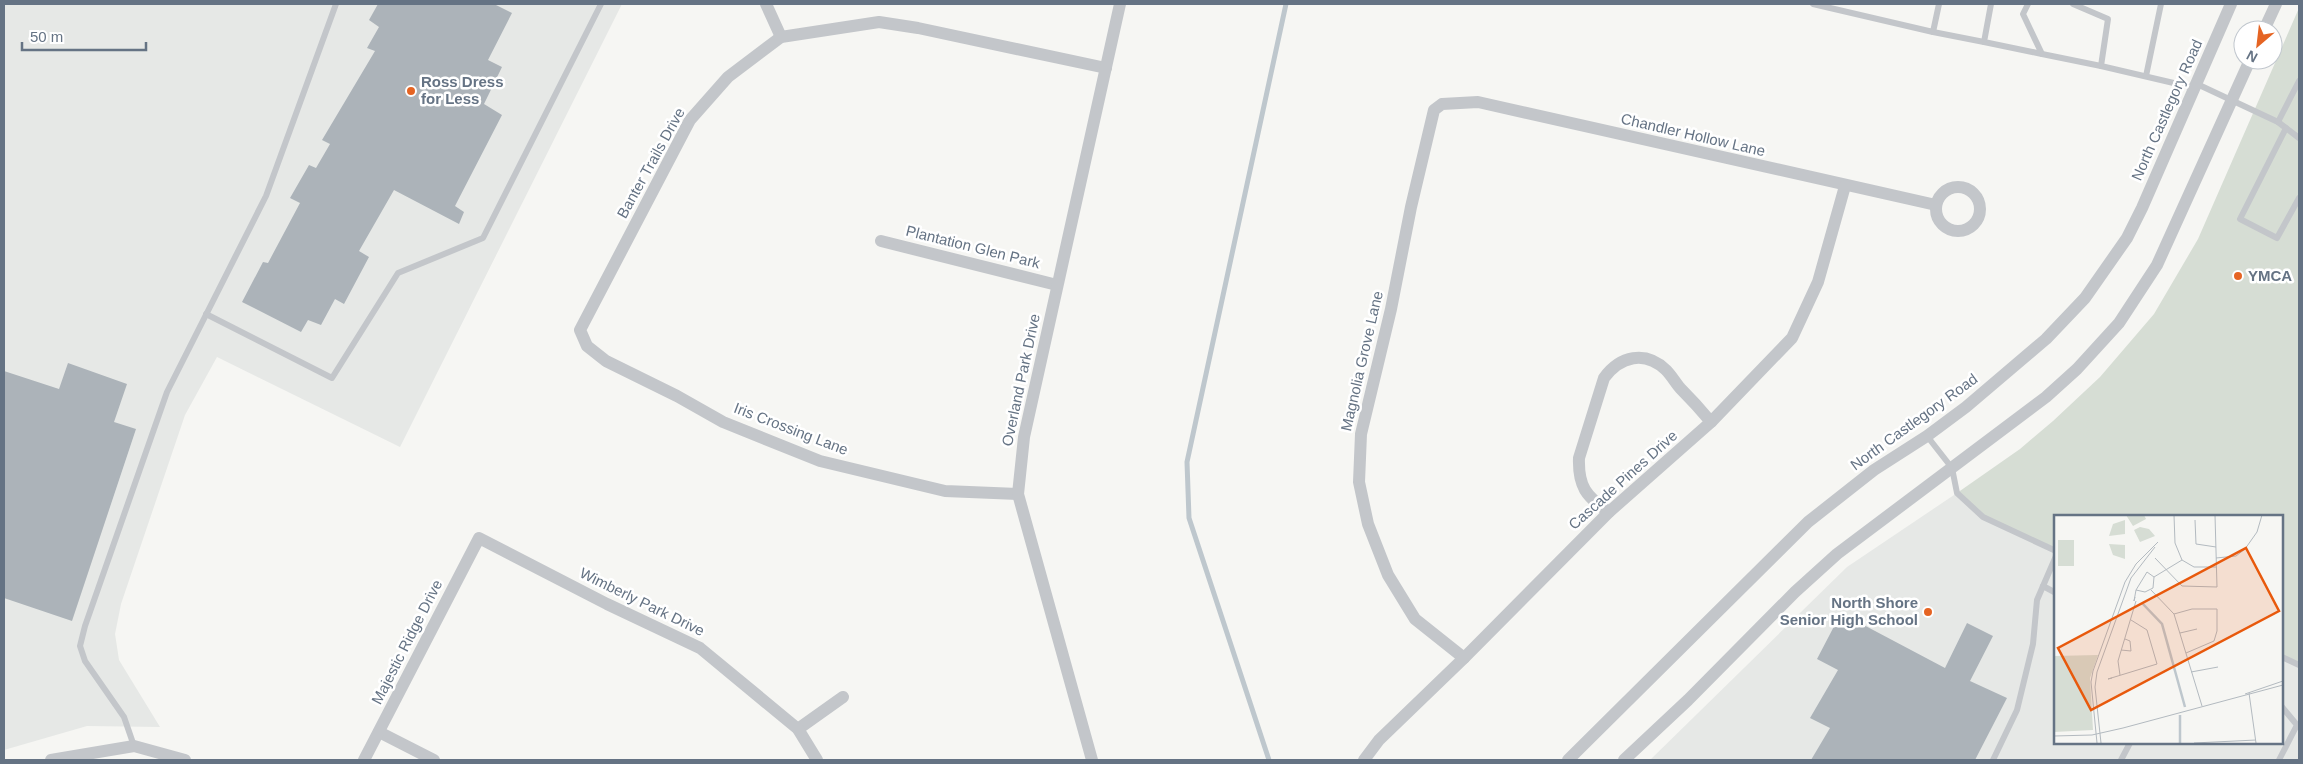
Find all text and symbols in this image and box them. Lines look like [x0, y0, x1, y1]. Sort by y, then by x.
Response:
scale bar [22, 20, 146, 52]
north arrow [2233, 20, 2283, 70]
text: 50 m [30, 28, 63, 45]
street label: North Castlegory Road [2128, 37, 2205, 183]
text: N [2244, 47, 2260, 66]
place label: Ross Dress for Less [421, 73, 504, 107]
marker: Ross Dress for Less [405, 85, 417, 97]
street label: Banter Trails Drive [613, 105, 688, 221]
street label: Chandler Hollow Lane [1619, 110, 1767, 159]
street label: Plantation Glen Park [904, 222, 1042, 272]
place label: YMCA [2248, 267, 2292, 284]
marker: YMCA [2232, 270, 2244, 282]
street label: Magnolia Grove Lane [1337, 289, 1386, 433]
street label: Overland Park Drive [998, 312, 1043, 448]
street label: North Castlegory Road [1847, 370, 1980, 473]
street label: Iris Crossing Lane [732, 399, 851, 458]
street label: Cascade Pines Drive [1565, 426, 1680, 533]
inset map [2054, 515, 2283, 744]
street label: Wimberly Park Drive [577, 564, 707, 639]
street label: Majestic Ridge Drive [368, 577, 445, 707]
place label: North Shore Senior High School [1780, 594, 1918, 628]
marker: North Shore Senior High School [1922, 606, 1934, 618]

